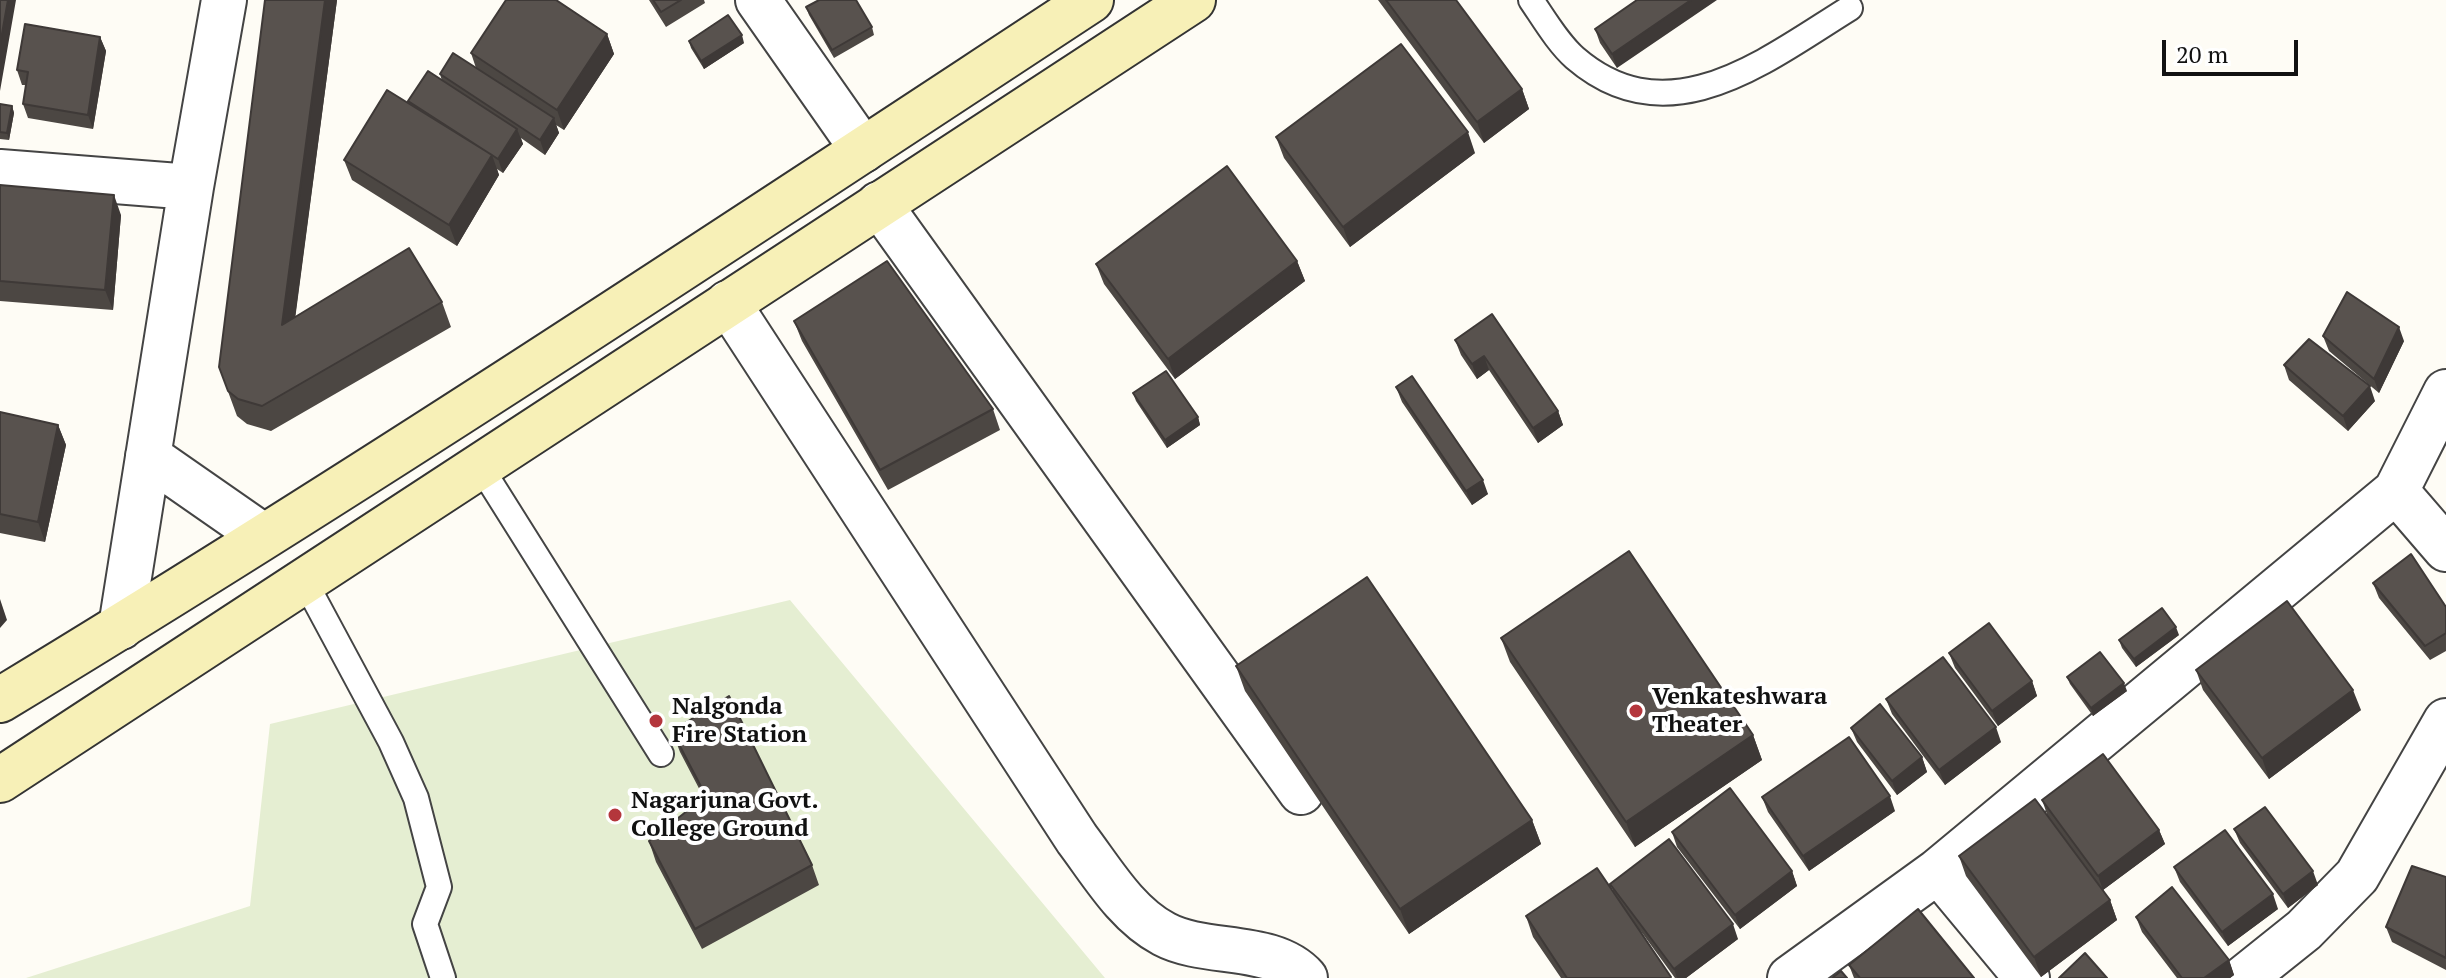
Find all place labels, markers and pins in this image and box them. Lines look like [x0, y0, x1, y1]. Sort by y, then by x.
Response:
place label: Venkateshwara Theater [1652, 683, 1827, 739]
place label: Nalgonda Fire Station [672, 693, 807, 749]
marker: Venkateshwara Theater [1627, 702, 1645, 720]
marker: Nalgonda Fire Station [647, 712, 665, 730]
place label: Nagarjuna Govt. College Ground [631, 787, 819, 843]
marker: Nagarjuna Govt. College Ground [606, 806, 624, 824]

